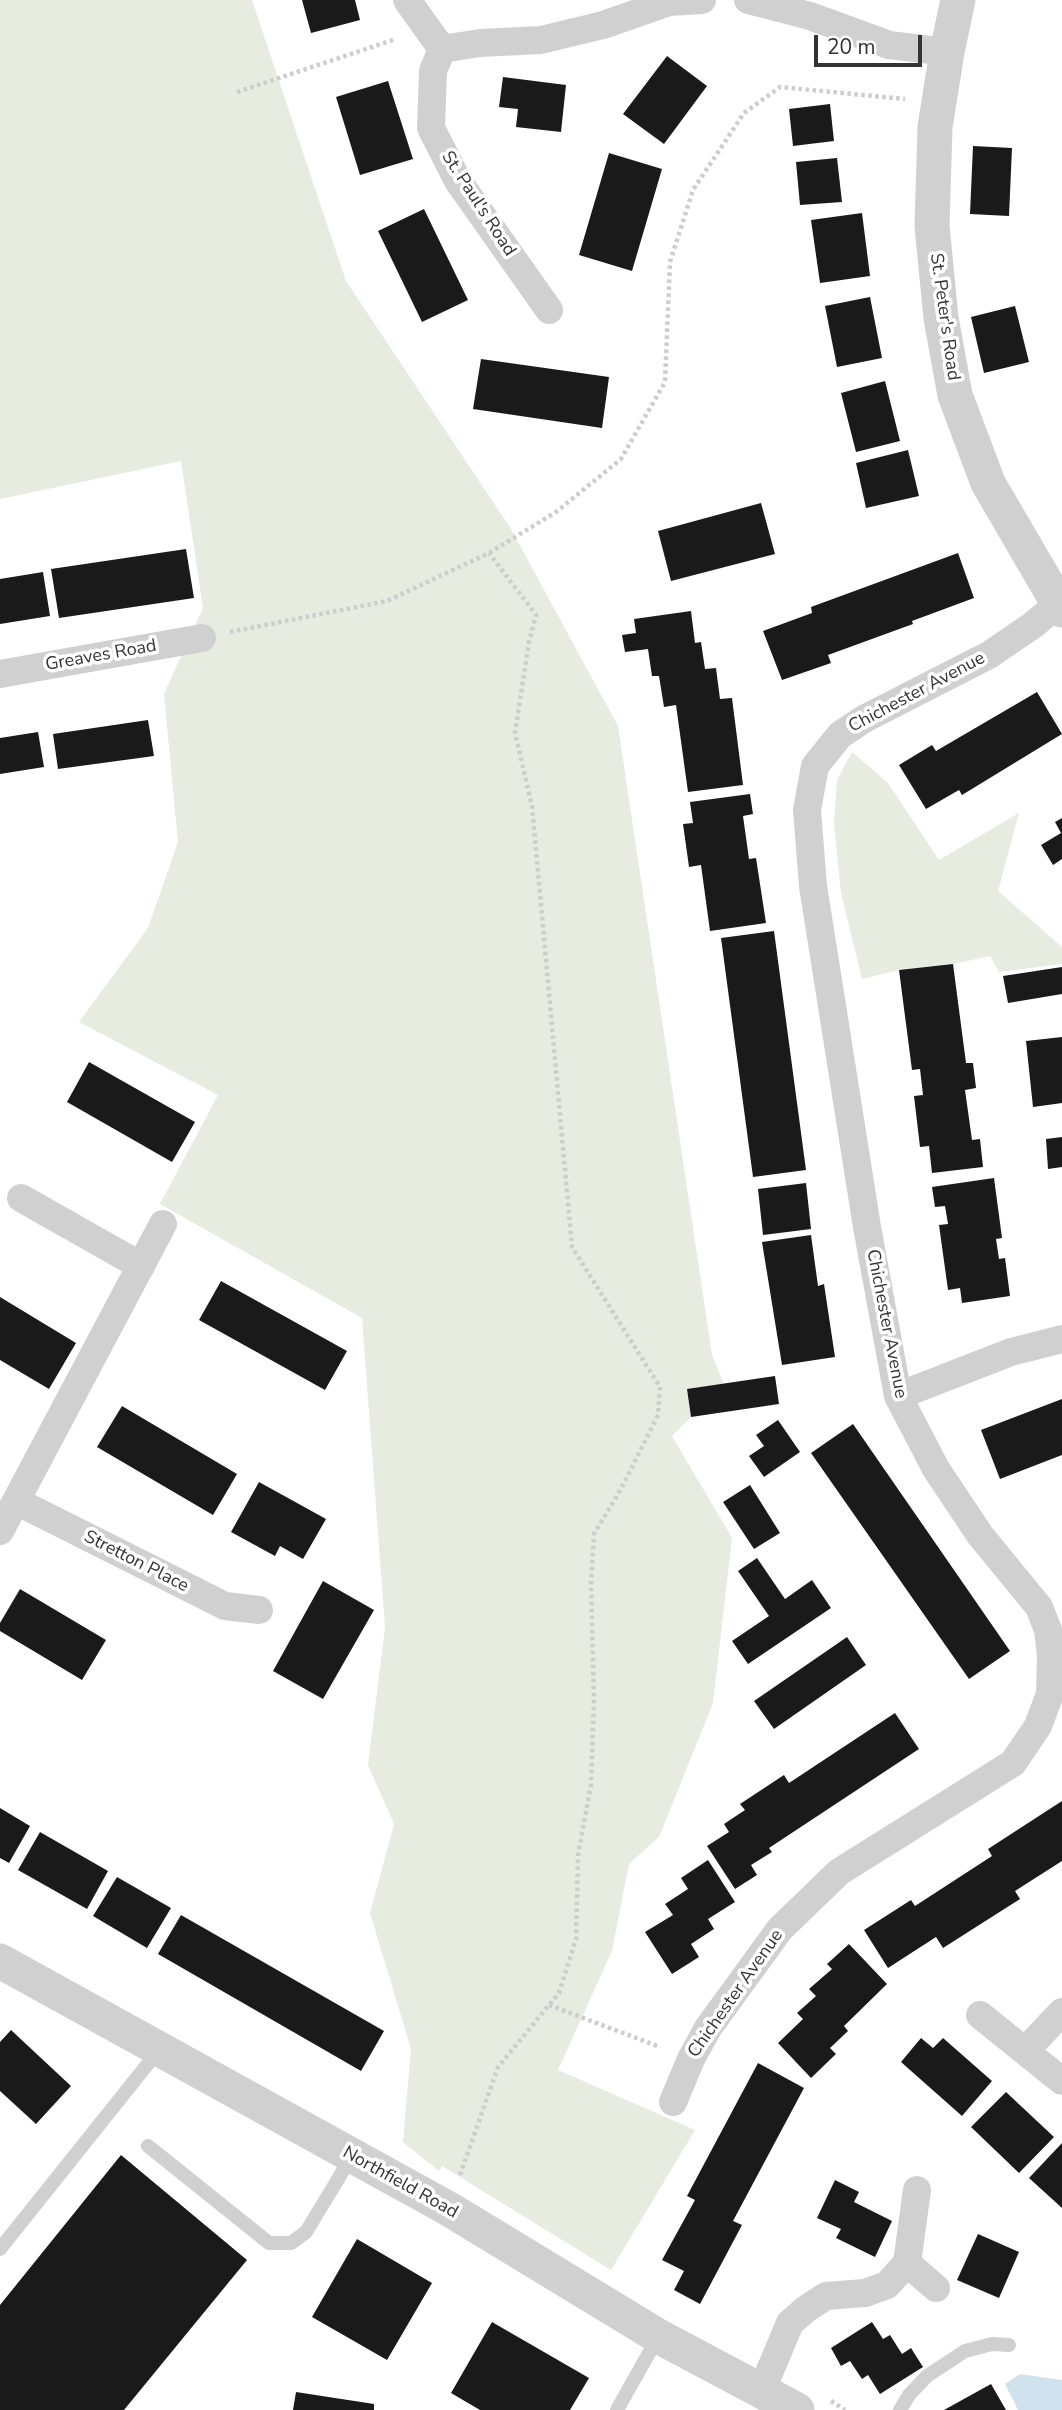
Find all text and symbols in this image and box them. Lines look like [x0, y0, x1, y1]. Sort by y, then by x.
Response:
scale bar [817, 21, 926, 65]
text: 20 m [827, 33, 876, 61]
street label: St. Paul's Road [436, 147, 520, 261]
street label: St. Peter's Road [924, 252, 964, 382]
street label: Greaves Road [44, 636, 158, 676]
street label: Chichester Avenue [845, 648, 989, 738]
street label: Chichester Avenue [861, 1248, 911, 1400]
street label: Stretton Place [80, 1526, 192, 1598]
street label: Chichester Avenue [684, 1926, 788, 2062]
street label: Northfield Road [339, 2142, 461, 2224]

